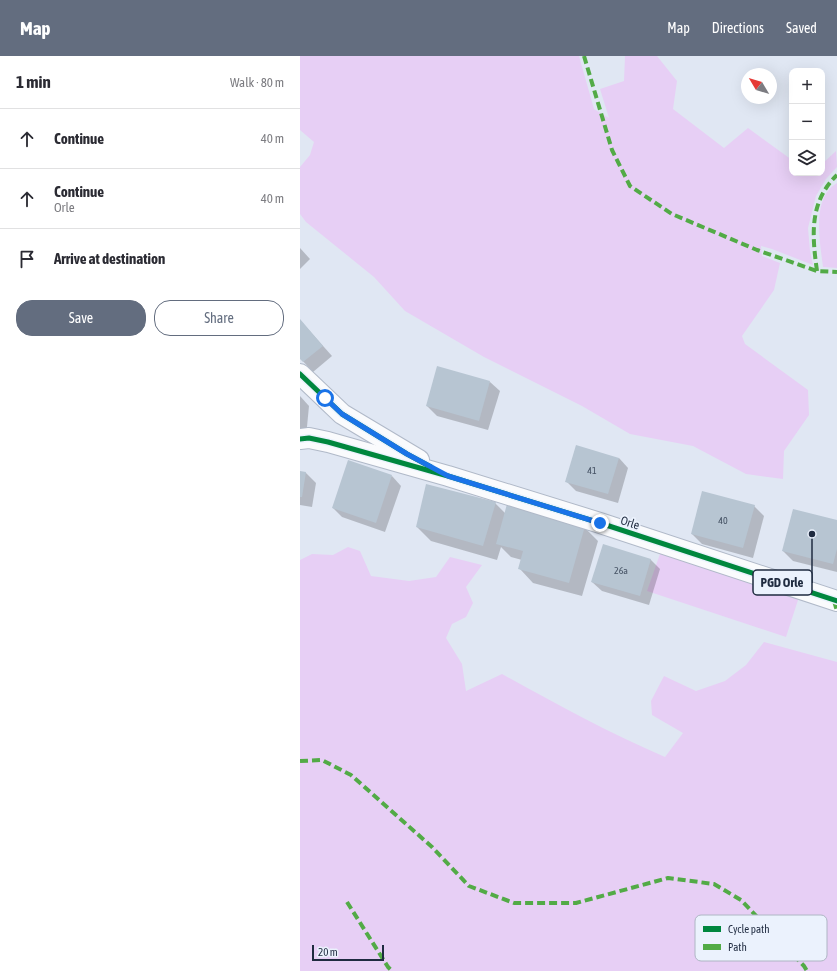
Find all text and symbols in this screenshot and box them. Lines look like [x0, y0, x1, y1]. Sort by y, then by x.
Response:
text: Map [20, 17, 51, 39]
text: Map [667, 20, 690, 36]
text: Directions [712, 20, 764, 36]
text: Saved [786, 20, 817, 36]
north arrow [741, 68, 777, 104]
map controls [789, 68, 825, 176]
button: + [789, 68, 825, 104]
text: 1 min [16, 72, 51, 92]
text: Walk · 80 m [230, 75, 284, 90]
button: − [789, 104, 825, 140]
icon: ahead [16, 128, 38, 150]
text: Continue [54, 130, 104, 147]
text: 40 m [261, 131, 284, 146]
button: layers [789, 140, 825, 176]
text: Continue [54, 183, 104, 200]
icon: ahead [16, 188, 38, 210]
text: 40 m [261, 191, 284, 206]
text: Orle [54, 200, 75, 215]
icon: arrive [16, 248, 38, 270]
text: Arrive at destination [54, 250, 165, 267]
button: Save [16, 300, 146, 336]
button: Share [154, 300, 284, 336]
route start [316, 389, 334, 407]
house number: 41 [587, 465, 597, 476]
street label: Orle [619, 513, 641, 533]
route end [591, 514, 609, 532]
house number: 40 [718, 515, 728, 526]
house number: 26a [614, 565, 628, 576]
callout: PGD Orle [753, 570, 812, 595]
text: PGD Orle [761, 575, 804, 590]
legend [695, 915, 827, 961]
text: Cycle path [728, 923, 770, 935]
text: Path [728, 941, 747, 953]
scale bar [312, 943, 384, 962]
text: 20 m [318, 946, 338, 958]

